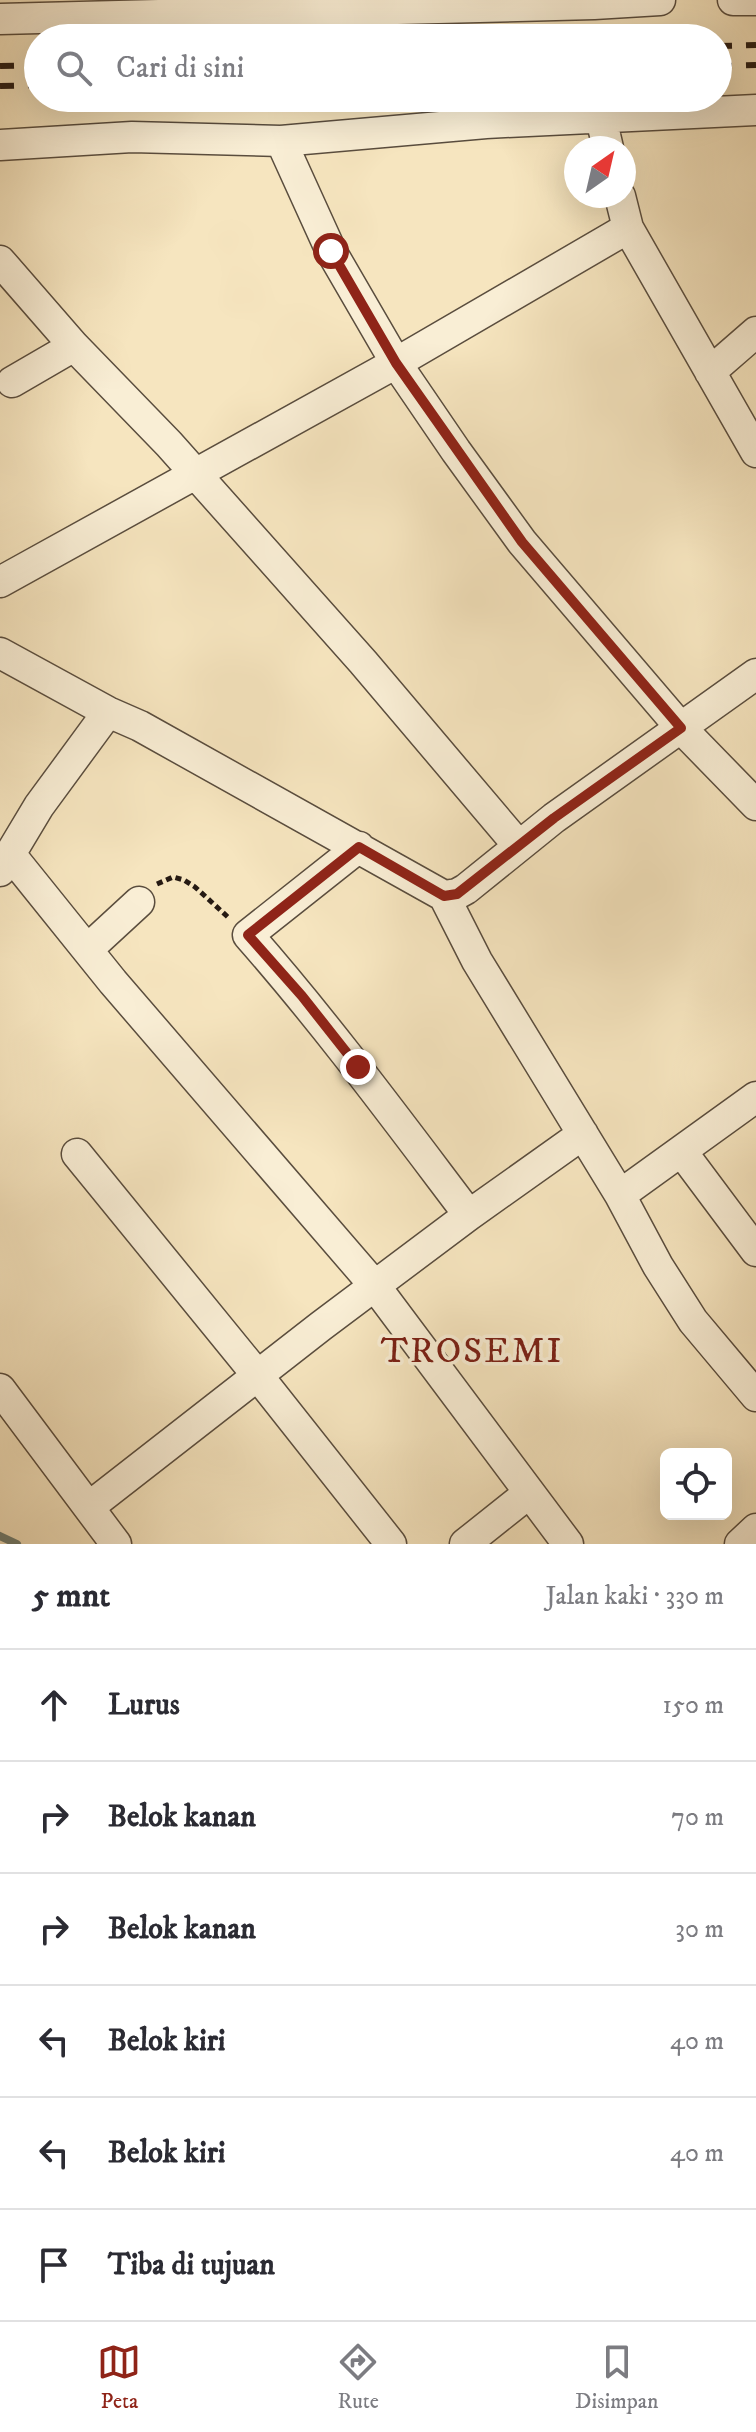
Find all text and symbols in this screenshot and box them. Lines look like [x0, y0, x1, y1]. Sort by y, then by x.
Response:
search box [24, 24, 732, 112]
icon: search [52, 46, 96, 90]
text: Cari di sini [116, 50, 244, 87]
north arrow [564, 136, 636, 208]
route start [313, 233, 349, 269]
route end [340, 1049, 376, 1085]
district label: TROSEMI [381, 1329, 563, 1374]
map controls [660, 1448, 732, 1520]
button: locate [660, 1448, 732, 1520]
text: 5 mnt [32, 1575, 110, 1617]
text: Jalan kaki · 330 m [546, 1580, 724, 1613]
icon: ahead [32, 1683, 76, 1727]
text: Lurus [108, 1687, 180, 1724]
text: 150 m [663, 1689, 724, 1722]
icon: right [32, 1795, 76, 1839]
text: Belok kanan [108, 1799, 256, 1836]
text: 70 m [671, 1801, 724, 1834]
icon: right [32, 1907, 76, 1951]
text: Belok kanan [108, 1911, 256, 1948]
text: 30 m [675, 1913, 724, 1946]
icon: left [32, 2019, 76, 2063]
text: Belok kiri [108, 2023, 226, 2060]
text: 40 m [670, 2025, 724, 2058]
icon: left [32, 2131, 76, 2175]
text: Belok kiri [108, 2135, 226, 2172]
text: 40 m [670, 2137, 724, 2170]
icon: arrive [32, 2243, 76, 2287]
text: Tiba di tujuan [108, 2247, 275, 2284]
tab: Peta [97, 2340, 141, 2415]
tab: Rute [336, 2340, 380, 2415]
tab: Disimpan [575, 2340, 659, 2415]

